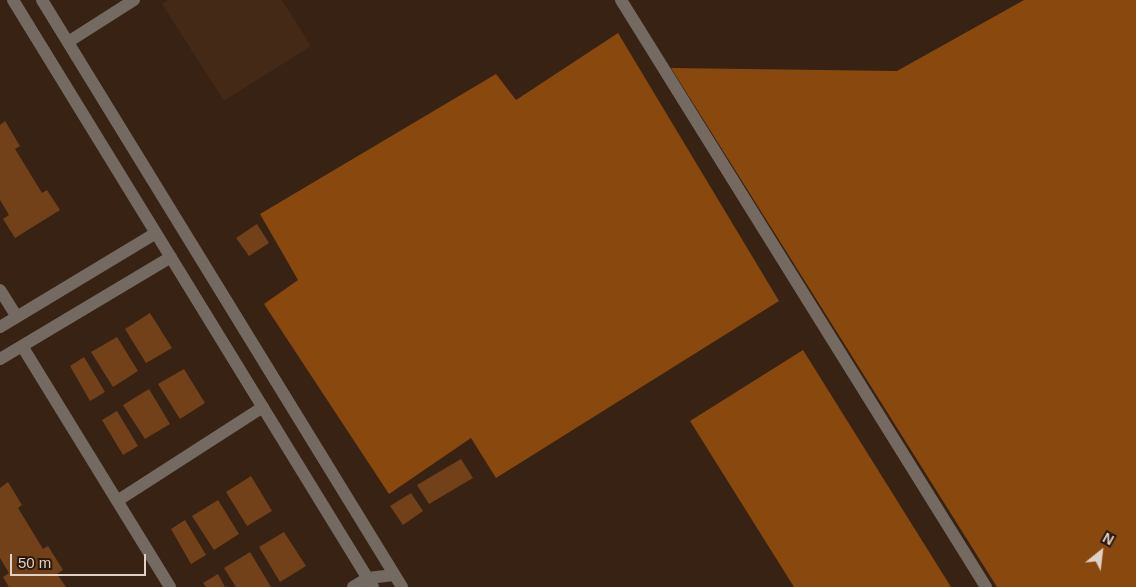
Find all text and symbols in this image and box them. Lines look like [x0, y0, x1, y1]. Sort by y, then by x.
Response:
north arrow [1076, 527, 1126, 577]
text: N [1100, 529, 1117, 548]
scale bar [12, 544, 149, 576]
text: 50 m [18, 554, 51, 571]

